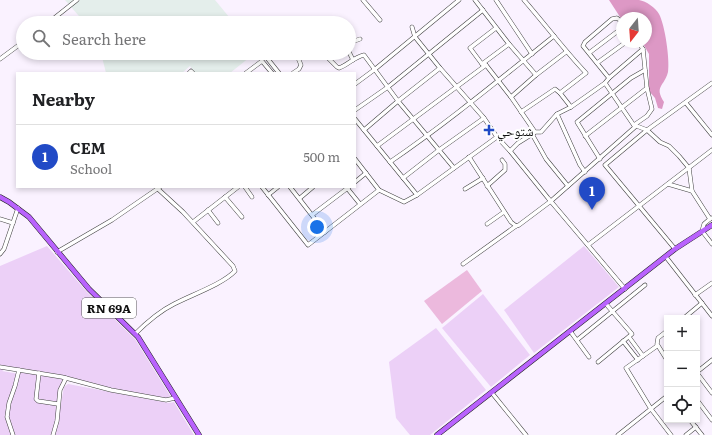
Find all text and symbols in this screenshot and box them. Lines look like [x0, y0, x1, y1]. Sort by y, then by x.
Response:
north arrow [616, 12, 652, 48]
search box [16, 16, 356, 60]
icon: search [30, 27, 52, 49]
text: Search here [62, 27, 146, 50]
text: Nearby [32, 86, 95, 111]
place label: شتوحي [497, 121, 534, 142]
marker: شتوحي [484, 125, 494, 135]
text: CEM [70, 136, 105, 159]
text: 1 [42, 147, 48, 166]
text: 500 m [303, 147, 340, 166]
text: School [70, 159, 112, 178]
pin: 1 [579, 177, 605, 210]
your location [307, 217, 327, 237]
road number: RN 69A [82, 298, 136, 318]
map controls [664, 315, 700, 423]
button: + [664, 315, 700, 351]
button: − [664, 351, 700, 387]
button: locate [664, 387, 700, 423]

